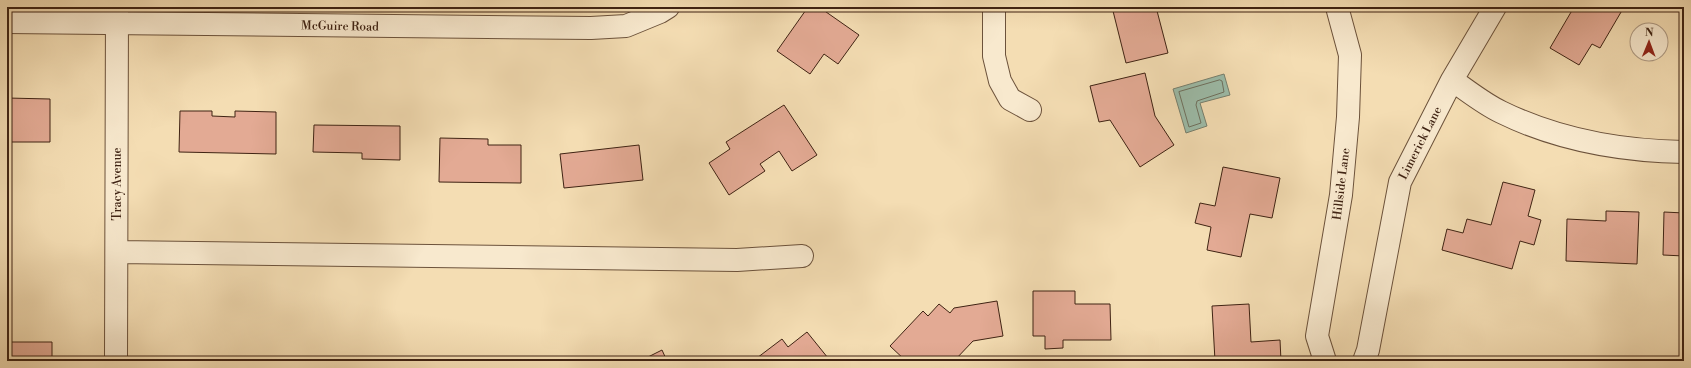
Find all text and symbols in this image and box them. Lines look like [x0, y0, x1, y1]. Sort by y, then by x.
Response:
street label: McGuire Road [301, 18, 379, 35]
north arrow [1629, 22, 1669, 62]
text: N [1645, 26, 1654, 40]
street label: Limerick Lane [1396, 104, 1445, 182]
street label: Tracy Avenue [110, 147, 125, 221]
street label: Hillside Lane [1330, 147, 1353, 221]

